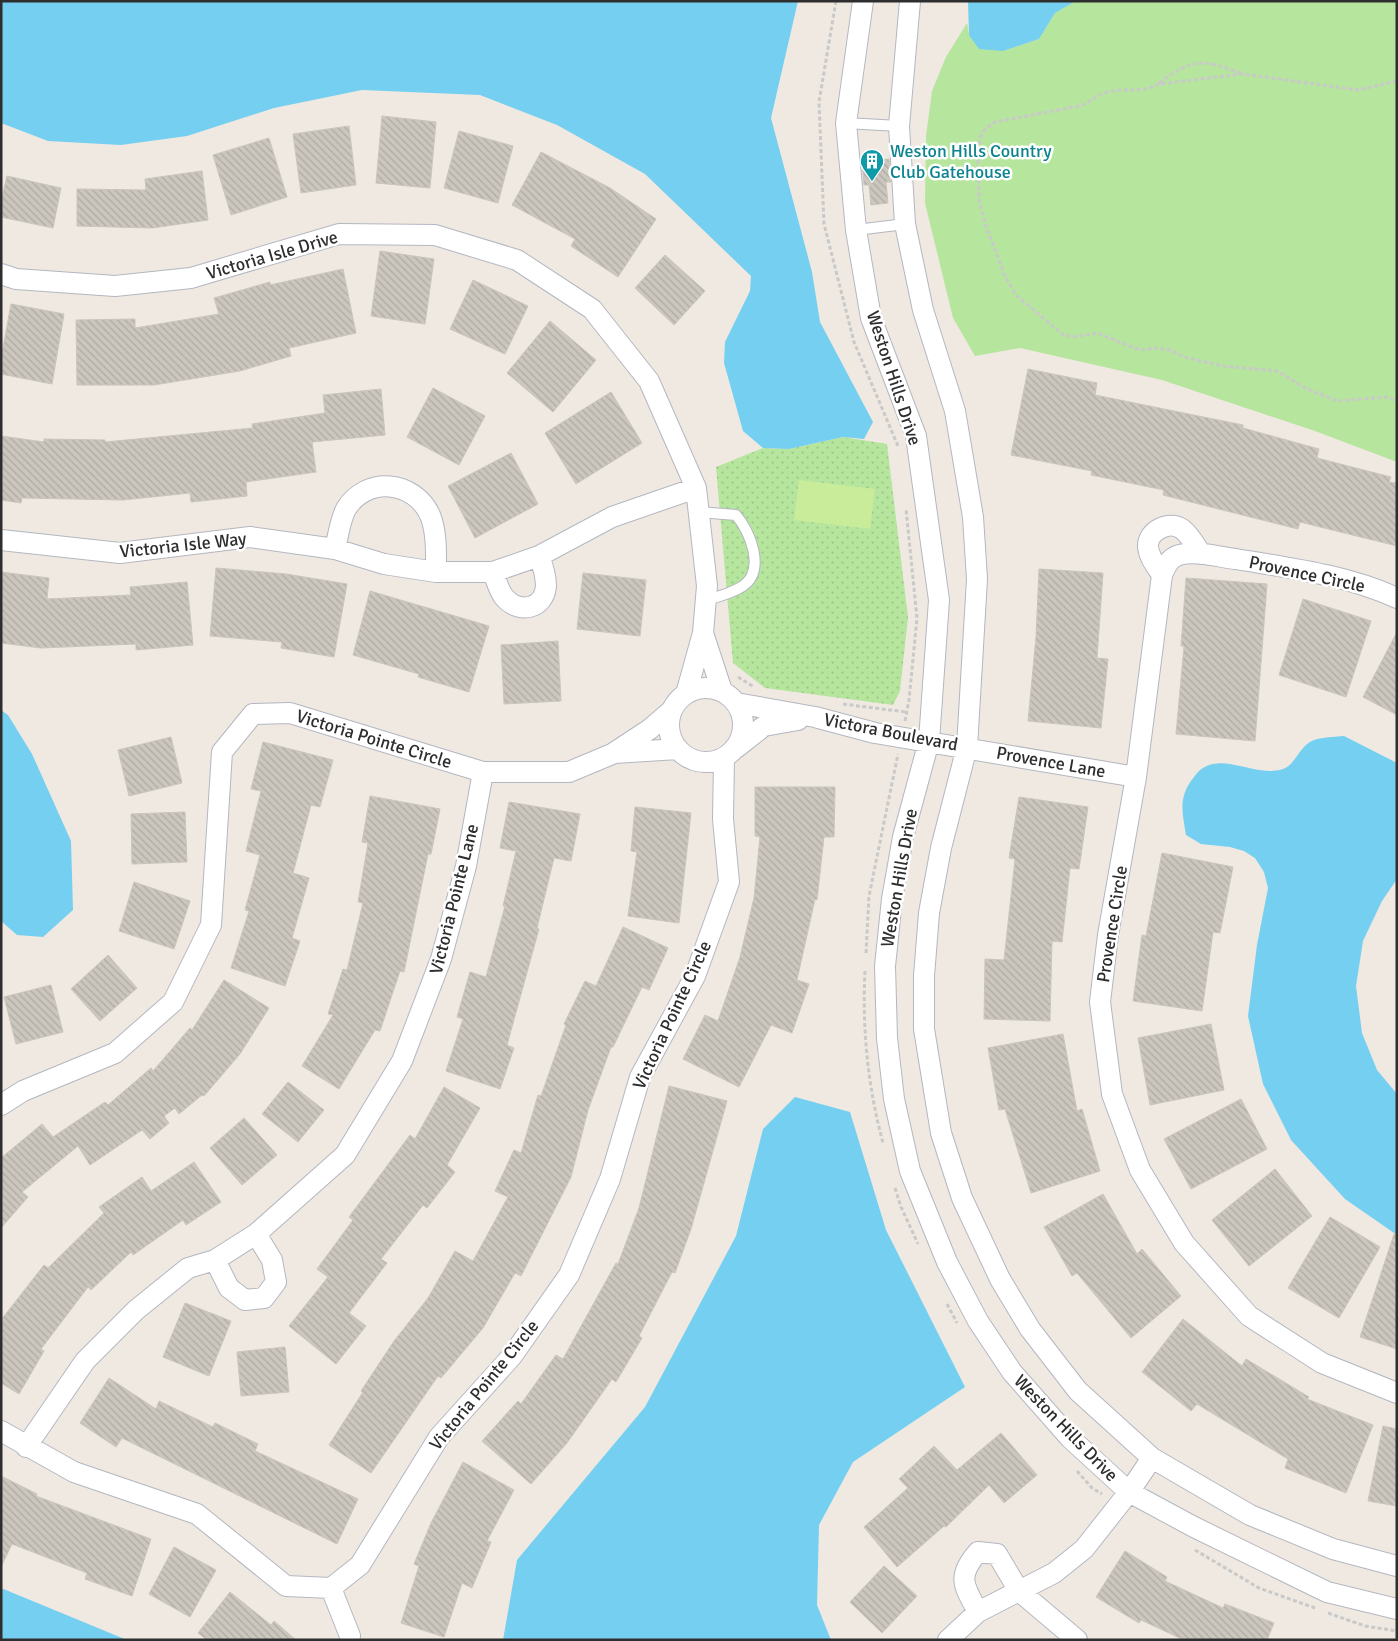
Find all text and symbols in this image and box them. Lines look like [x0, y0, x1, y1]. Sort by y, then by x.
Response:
place label: Weston Hills Country Club Gatehouse [890, 140, 1052, 183]
building icon: Weston Hills Country Club Gatehouse [859, 148, 885, 182]
street label: Victoria Isle Drive [204, 226, 340, 284]
street label: Weston Hills Drive [862, 308, 926, 448]
street label: Victoria Isle Way [119, 527, 248, 563]
street label: Provence Circle [1247, 551, 1367, 597]
street label: Victoria Pointe Circle [294, 705, 454, 773]
street label: Victora Boulevard [822, 708, 960, 756]
street label: Provence Lane [995, 742, 1107, 782]
street label: Weston Hills Drive [876, 807, 922, 949]
street label: Victoria Pointe Lane [425, 822, 483, 976]
street label: Provence Circle [1092, 864, 1132, 984]
street label: Victoria Pointe Circle [628, 937, 716, 1093]
street label: Victoria Pointe Circle [425, 1315, 543, 1455]
street label: Weston Hills Drive [1009, 1370, 1123, 1486]

